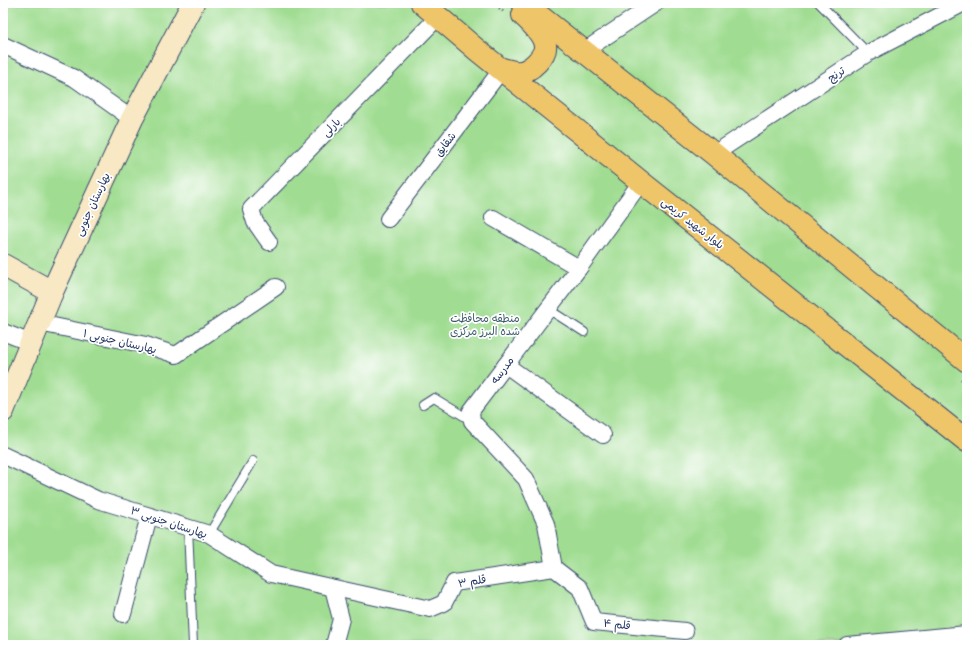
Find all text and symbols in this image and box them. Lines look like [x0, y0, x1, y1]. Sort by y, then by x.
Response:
street label: ترنج [824, 61, 850, 87]
street label: بارلی [317, 113, 346, 142]
street label: شقایق [430, 128, 461, 161]
street label: بهارستان جنوبی [69, 169, 116, 239]
street label: بلوار شهید کریمی [657, 193, 728, 254]
park label: منطقه محافظت شده البرز مرکزی [450, 309, 520, 341]
street label: بهارستان جنوبی ۱ [81, 324, 159, 359]
street label: مدرسه [486, 352, 519, 388]
street label: بهارستان جنوبی ۳ [128, 501, 210, 544]
street label: قلم ۳ [456, 570, 488, 593]
street label: قلم ۴ [602, 614, 632, 635]

